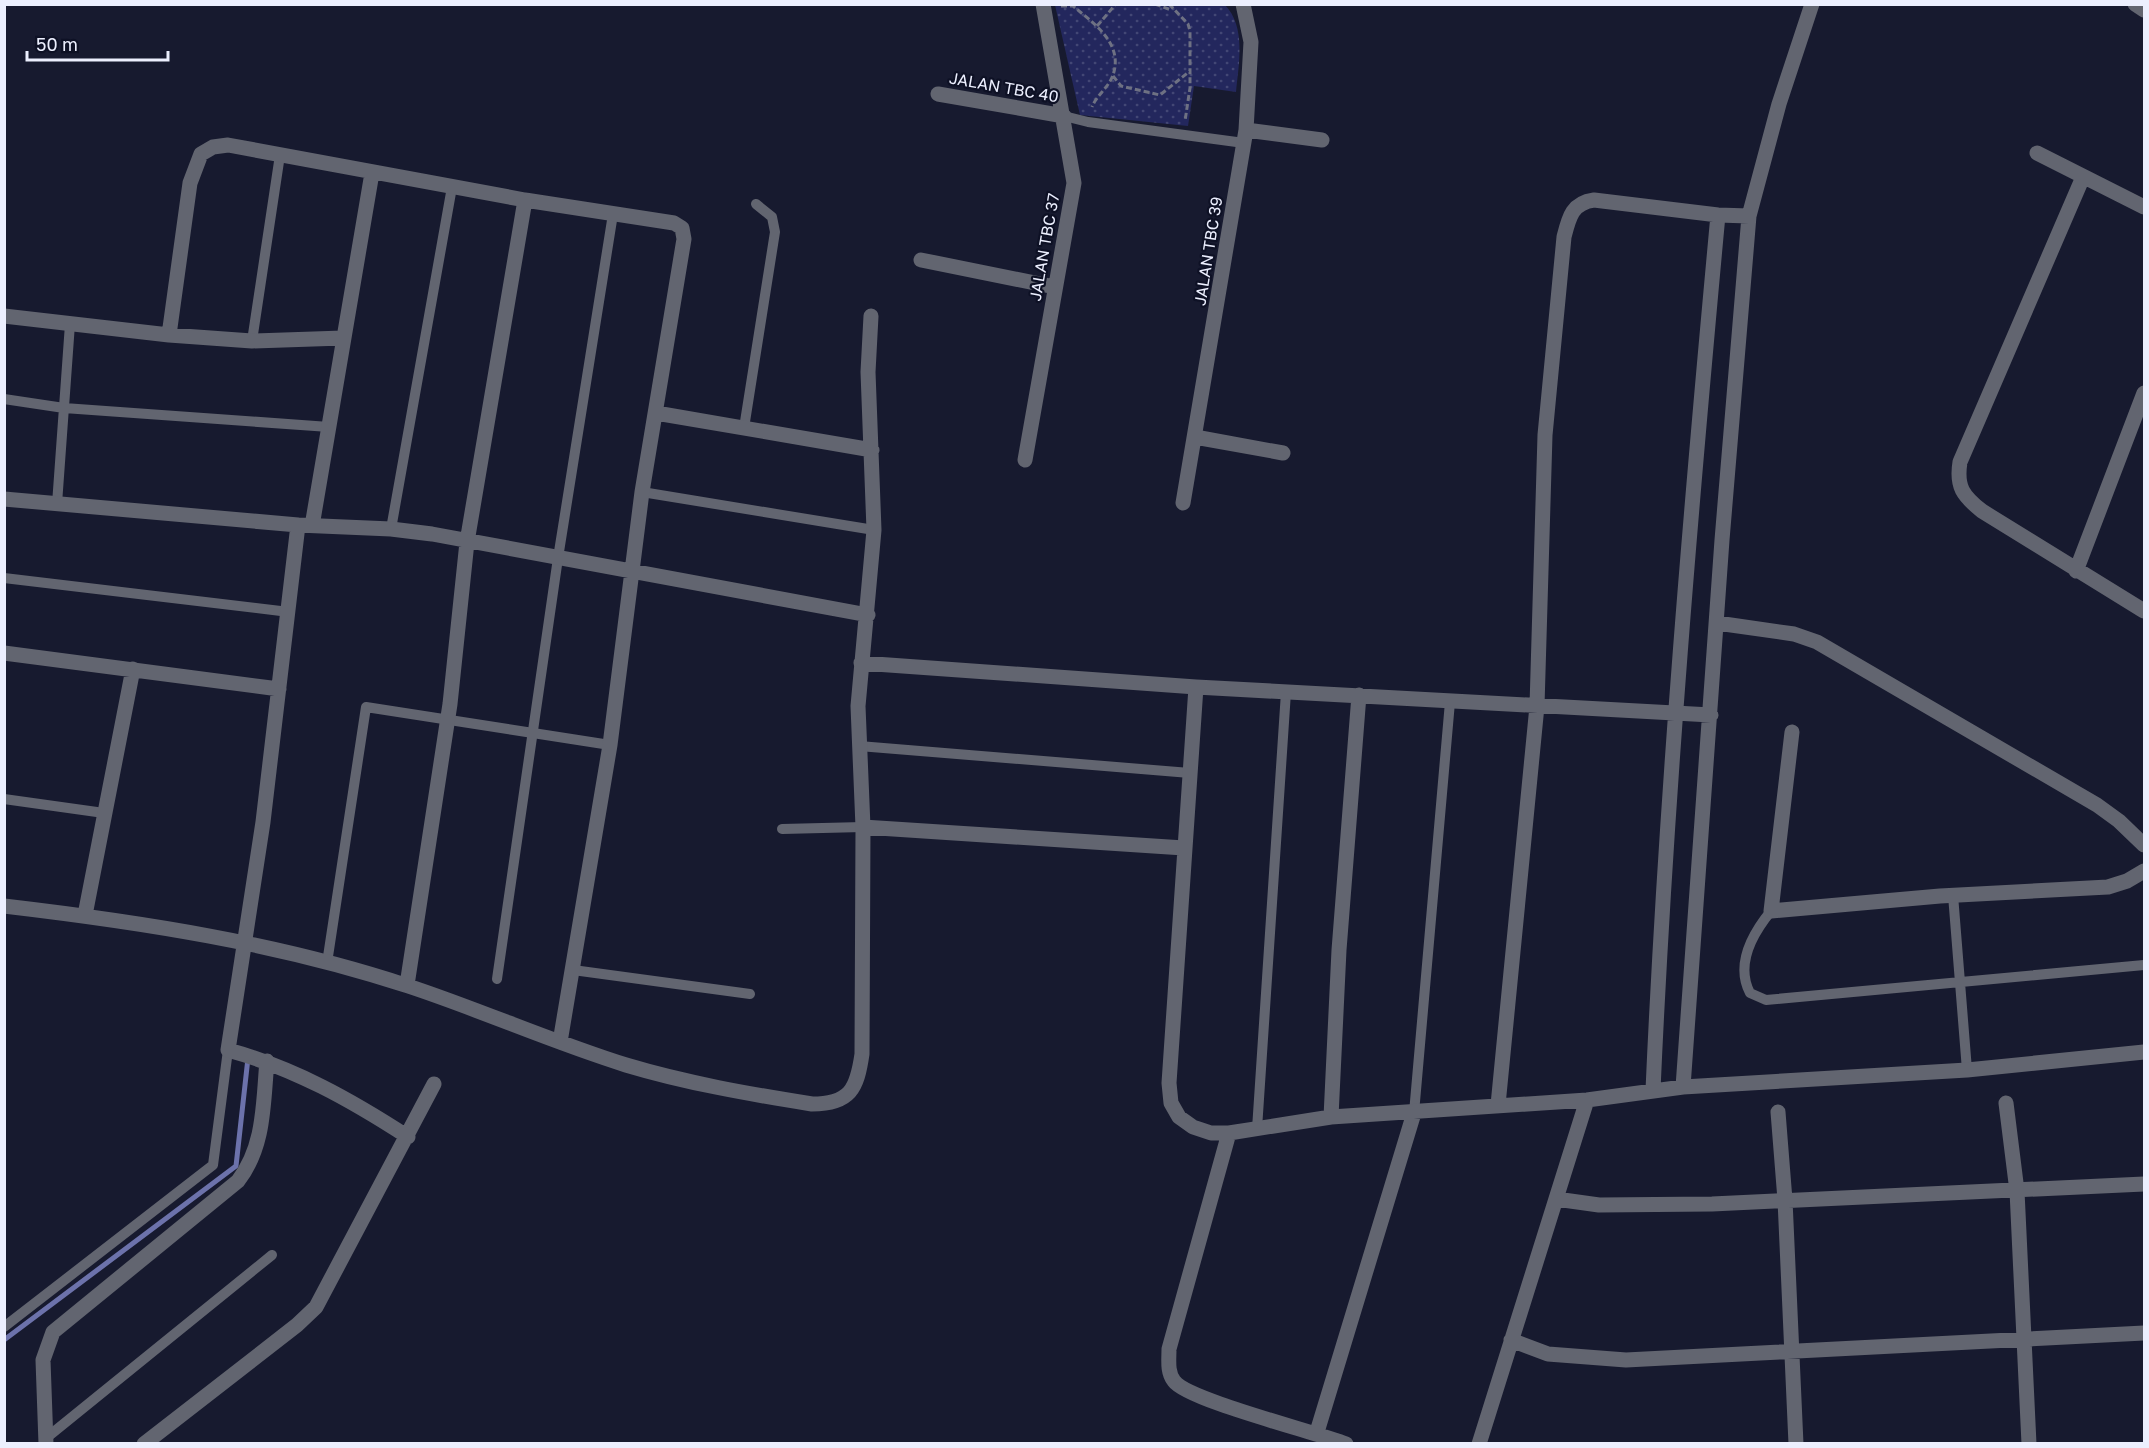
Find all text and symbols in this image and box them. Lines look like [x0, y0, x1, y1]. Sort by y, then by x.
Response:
scale bar [27, 24, 168, 62]
text: 50 m [36, 33, 78, 55]
street label: JALAN TBC 40 [948, 68, 1060, 106]
street label: JALAN TBC 37 [1025, 192, 1063, 302]
street label: JALAN TBC 39 [1190, 195, 1226, 307]

